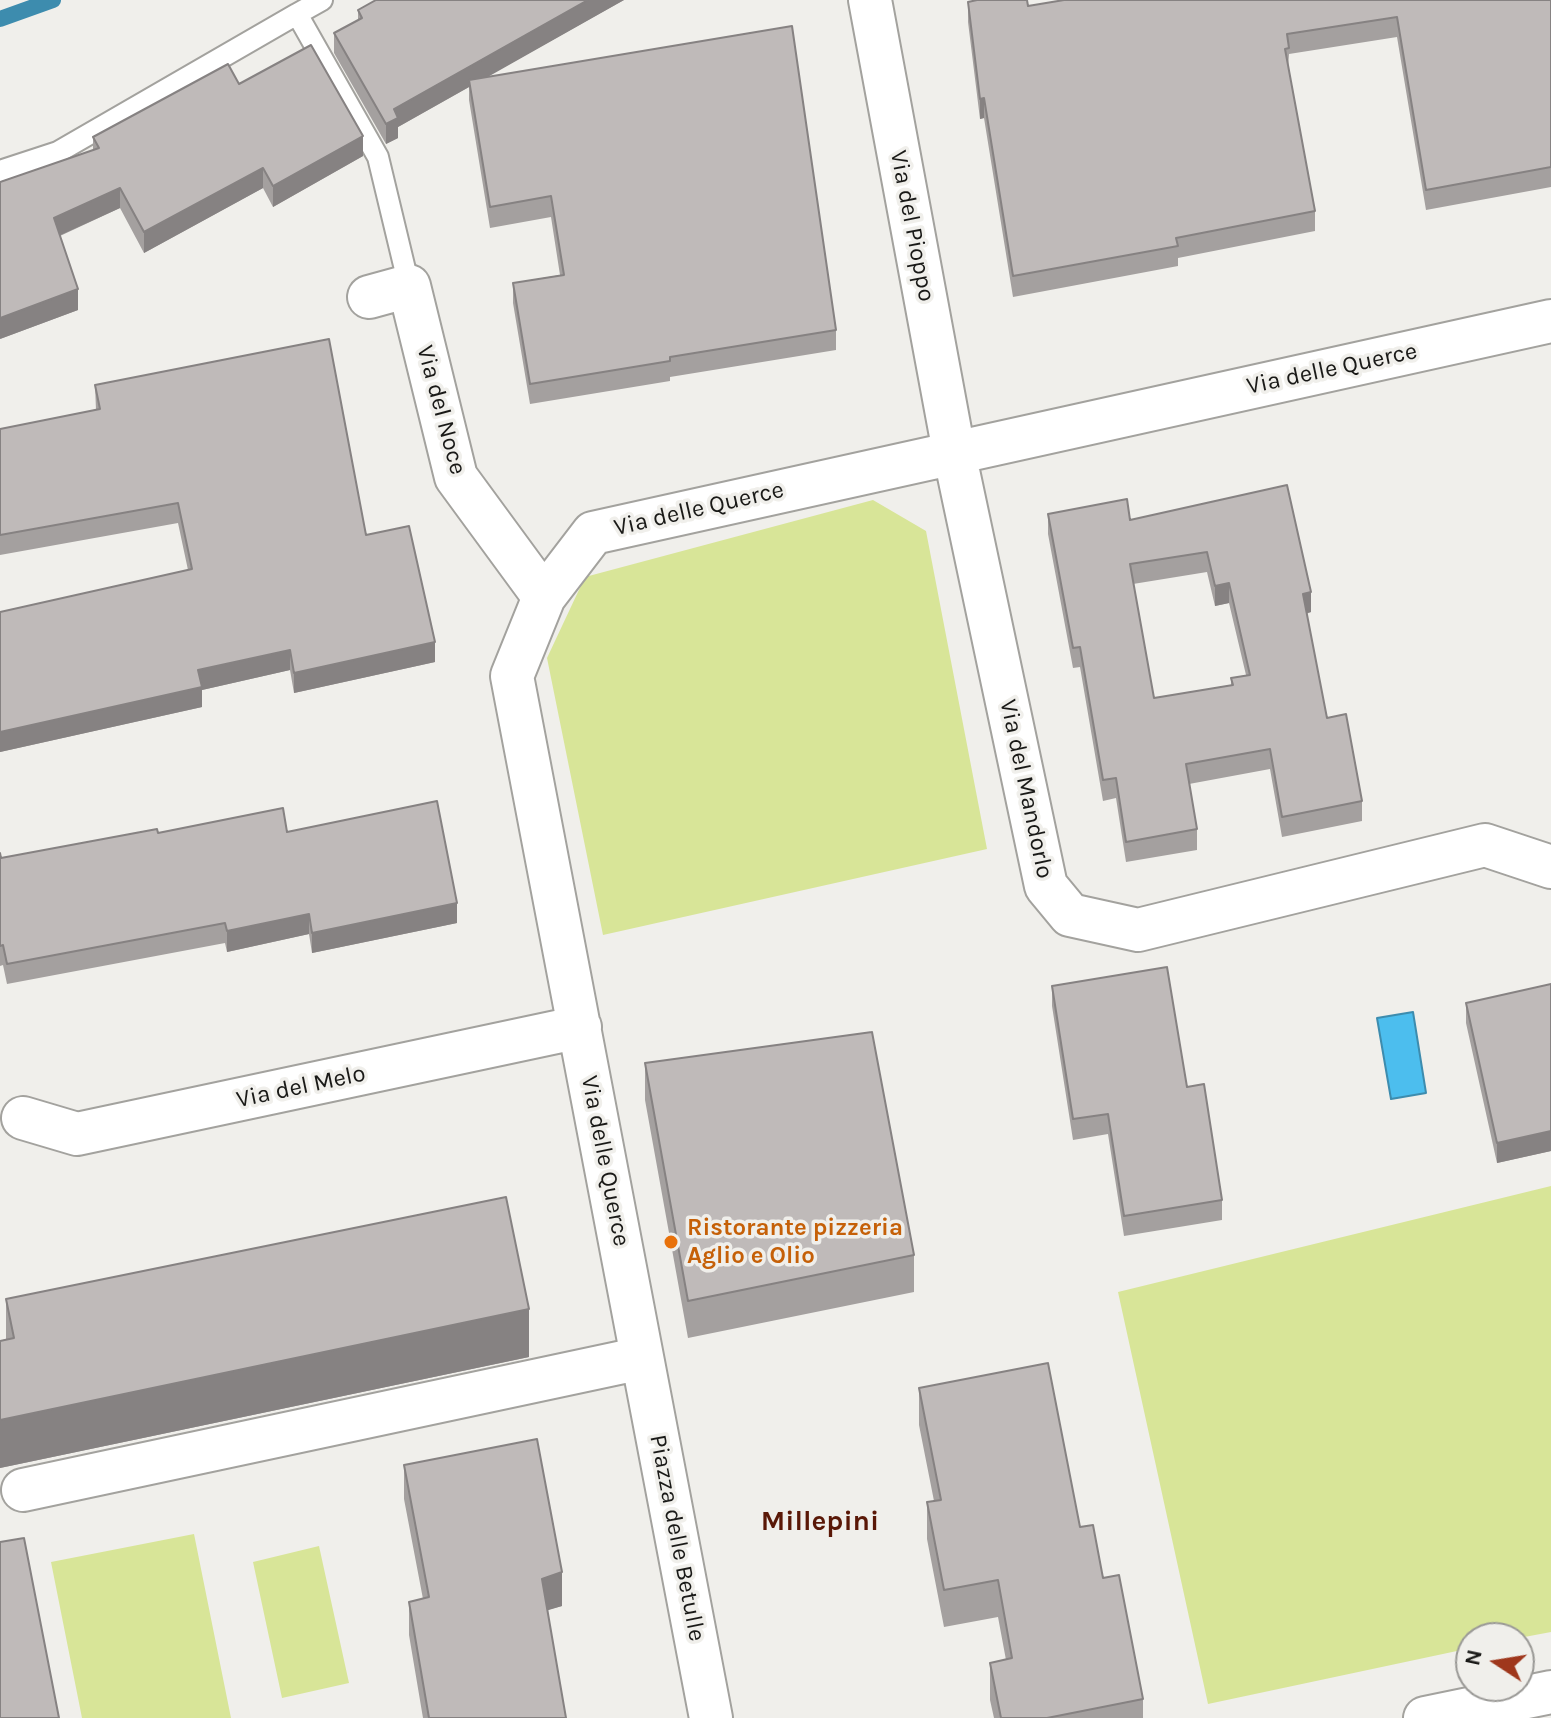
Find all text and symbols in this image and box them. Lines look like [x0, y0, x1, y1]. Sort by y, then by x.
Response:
street label: Via del Pioppo [883, 148, 941, 304]
street label: Via delle Querce [1244, 337, 1420, 401]
street label: Via del Noce [410, 342, 472, 478]
street label: Via delle Querce [611, 475, 787, 543]
street label: Via del Mandorlo [993, 697, 1059, 881]
street label: Via del Melo [234, 1059, 368, 1115]
street label: Via delle Querce [574, 1073, 636, 1249]
place label: Ristorante pizzeria Aglio e Olio [687, 1214, 903, 1270]
marker: Ristorante pizzeria Aglio e Olio [662, 1233, 680, 1251]
street label: Piazza delle Betulle [643, 1432, 711, 1644]
district label: Millepini [761, 1505, 879, 1539]
north arrow [1455, 1622, 1535, 1702]
text: N [1459, 1647, 1488, 1668]

